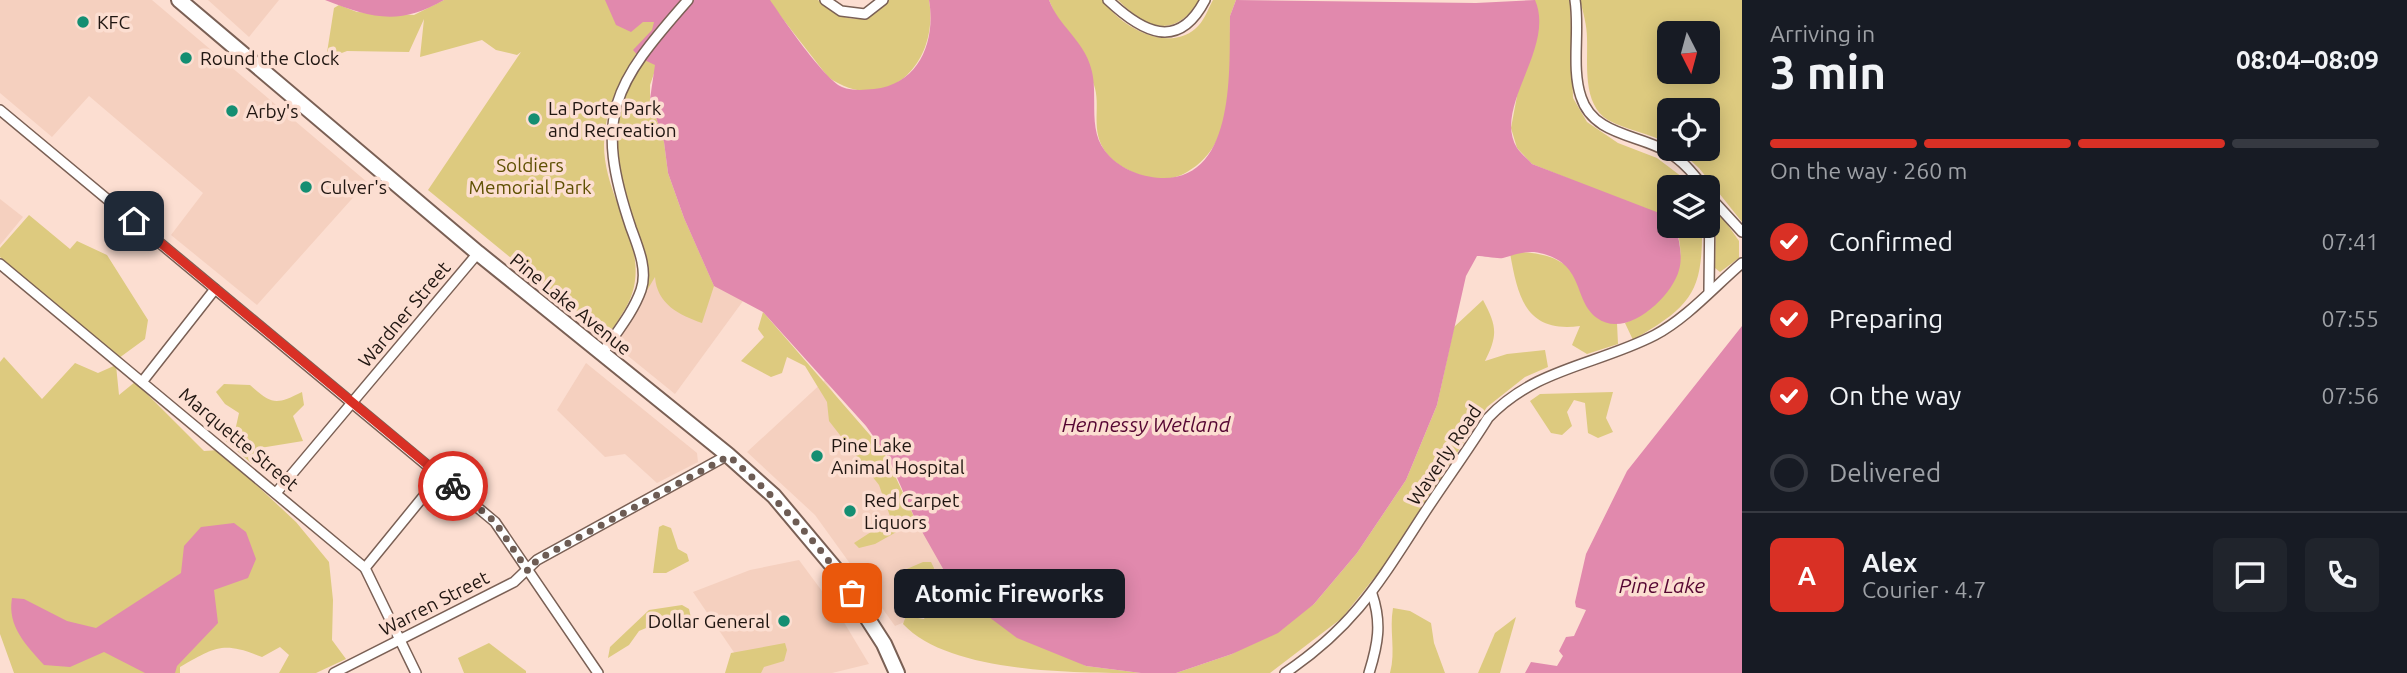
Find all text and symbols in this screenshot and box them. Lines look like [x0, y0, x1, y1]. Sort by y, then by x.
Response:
place label: KFC [97, 11, 131, 33]
marker: KFC [75, 14, 91, 30]
north arrow [1657, 21, 1720, 84]
map controls [1657, 21, 1720, 238]
text: Arriving in [1770, 21, 1875, 46]
text: 08:04–08:09 [2236, 45, 2379, 74]
text: 3 min [1770, 46, 1886, 98]
place label: Round the Clock [200, 47, 340, 69]
marker: Round the Clock [178, 50, 194, 66]
place label: La Porte Park and Recreation [548, 97, 677, 141]
button: locate [1657, 98, 1720, 161]
place label: Arby's [246, 100, 299, 122]
marker: Arby's [224, 103, 240, 119]
marker: La Porte Park and Recreation [526, 111, 542, 127]
park label: Soldiers Memorial Park [468, 154, 592, 198]
text: On the way · 260 m [1770, 158, 1967, 183]
button: layers [1657, 175, 1720, 238]
place label: Culver's [320, 176, 387, 198]
marker: Culver's [298, 179, 314, 195]
pin [104, 191, 164, 251]
icon: home [115, 202, 153, 240]
icon: check [1770, 223, 1808, 261]
text: Confirmed [1829, 227, 1953, 256]
text: 07:41 [2321, 229, 2379, 254]
street label: Pine Lake Avenue [506, 248, 636, 360]
street label: Wardner Street [353, 256, 455, 371]
icon: check [1770, 300, 1808, 338]
text: Preparing [1829, 304, 1943, 333]
text: 07:55 [2321, 306, 2379, 331]
icon: check [1770, 377, 1808, 415]
text: On the way [1829, 381, 1961, 410]
street label: Marquette Street [175, 383, 303, 496]
text: 07:56 [2321, 383, 2379, 408]
street label: Waverly Road [1402, 401, 1486, 509]
water label: Hennessy Wetland [1062, 412, 1232, 436]
place label: Pine Lake Animal Hospital [831, 434, 965, 478]
marker: Pine Lake Animal Hospital [809, 448, 825, 464]
courier [418, 451, 488, 521]
text: Delivered [1829, 458, 1941, 487]
icon: bike [434, 467, 472, 505]
place label: Red Carpet Liquors [864, 489, 960, 533]
marker: Red Carpet Liquors [842, 503, 858, 519]
button: chat [2213, 538, 2287, 612]
button: phone [2305, 538, 2379, 612]
text: Alex [1862, 548, 1917, 577]
text: A [1798, 561, 1816, 590]
pin [822, 563, 882, 623]
street label: Warren Street [376, 566, 493, 640]
callout: Atomic Fireworks [894, 568, 1125, 618]
water label: Pine Lake [1619, 573, 1706, 597]
icon: bag [833, 574, 871, 612]
text: Courier · 4.7 [1862, 577, 1986, 602]
text: Atomic Fireworks [915, 581, 1104, 606]
place label: Dollar General [648, 610, 770, 632]
marker: Dollar General [776, 613, 792, 629]

